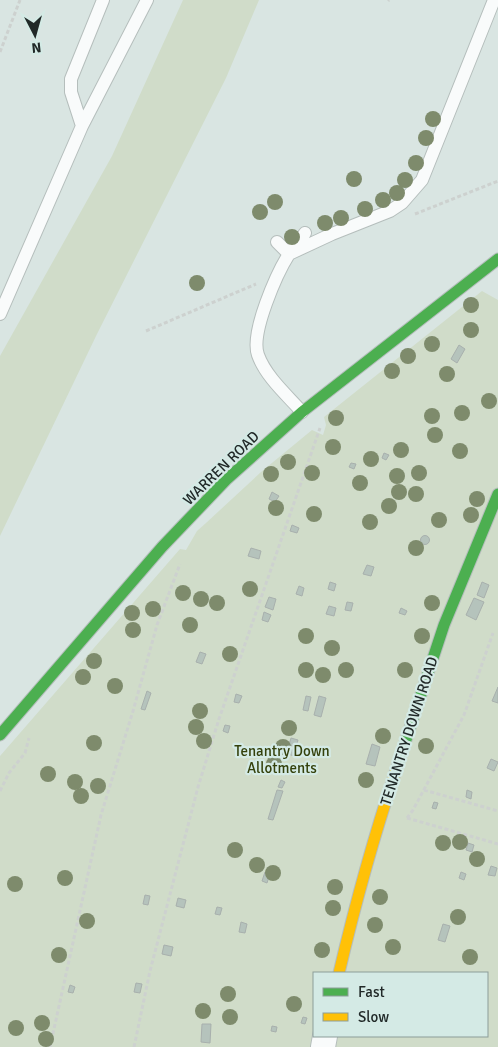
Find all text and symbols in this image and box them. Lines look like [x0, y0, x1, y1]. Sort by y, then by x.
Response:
north arrow [10, 10, 60, 60]
text: N [31, 38, 42, 56]
street label: WARREN ROAD [179, 427, 263, 509]
street label: TENANTRY DOWN ROAD [376, 654, 442, 808]
park label: Tenantry Down Allotments [234, 742, 330, 777]
legend [313, 972, 488, 1037]
text: Fast [358, 983, 385, 1001]
text: Slow [358, 1008, 389, 1026]

